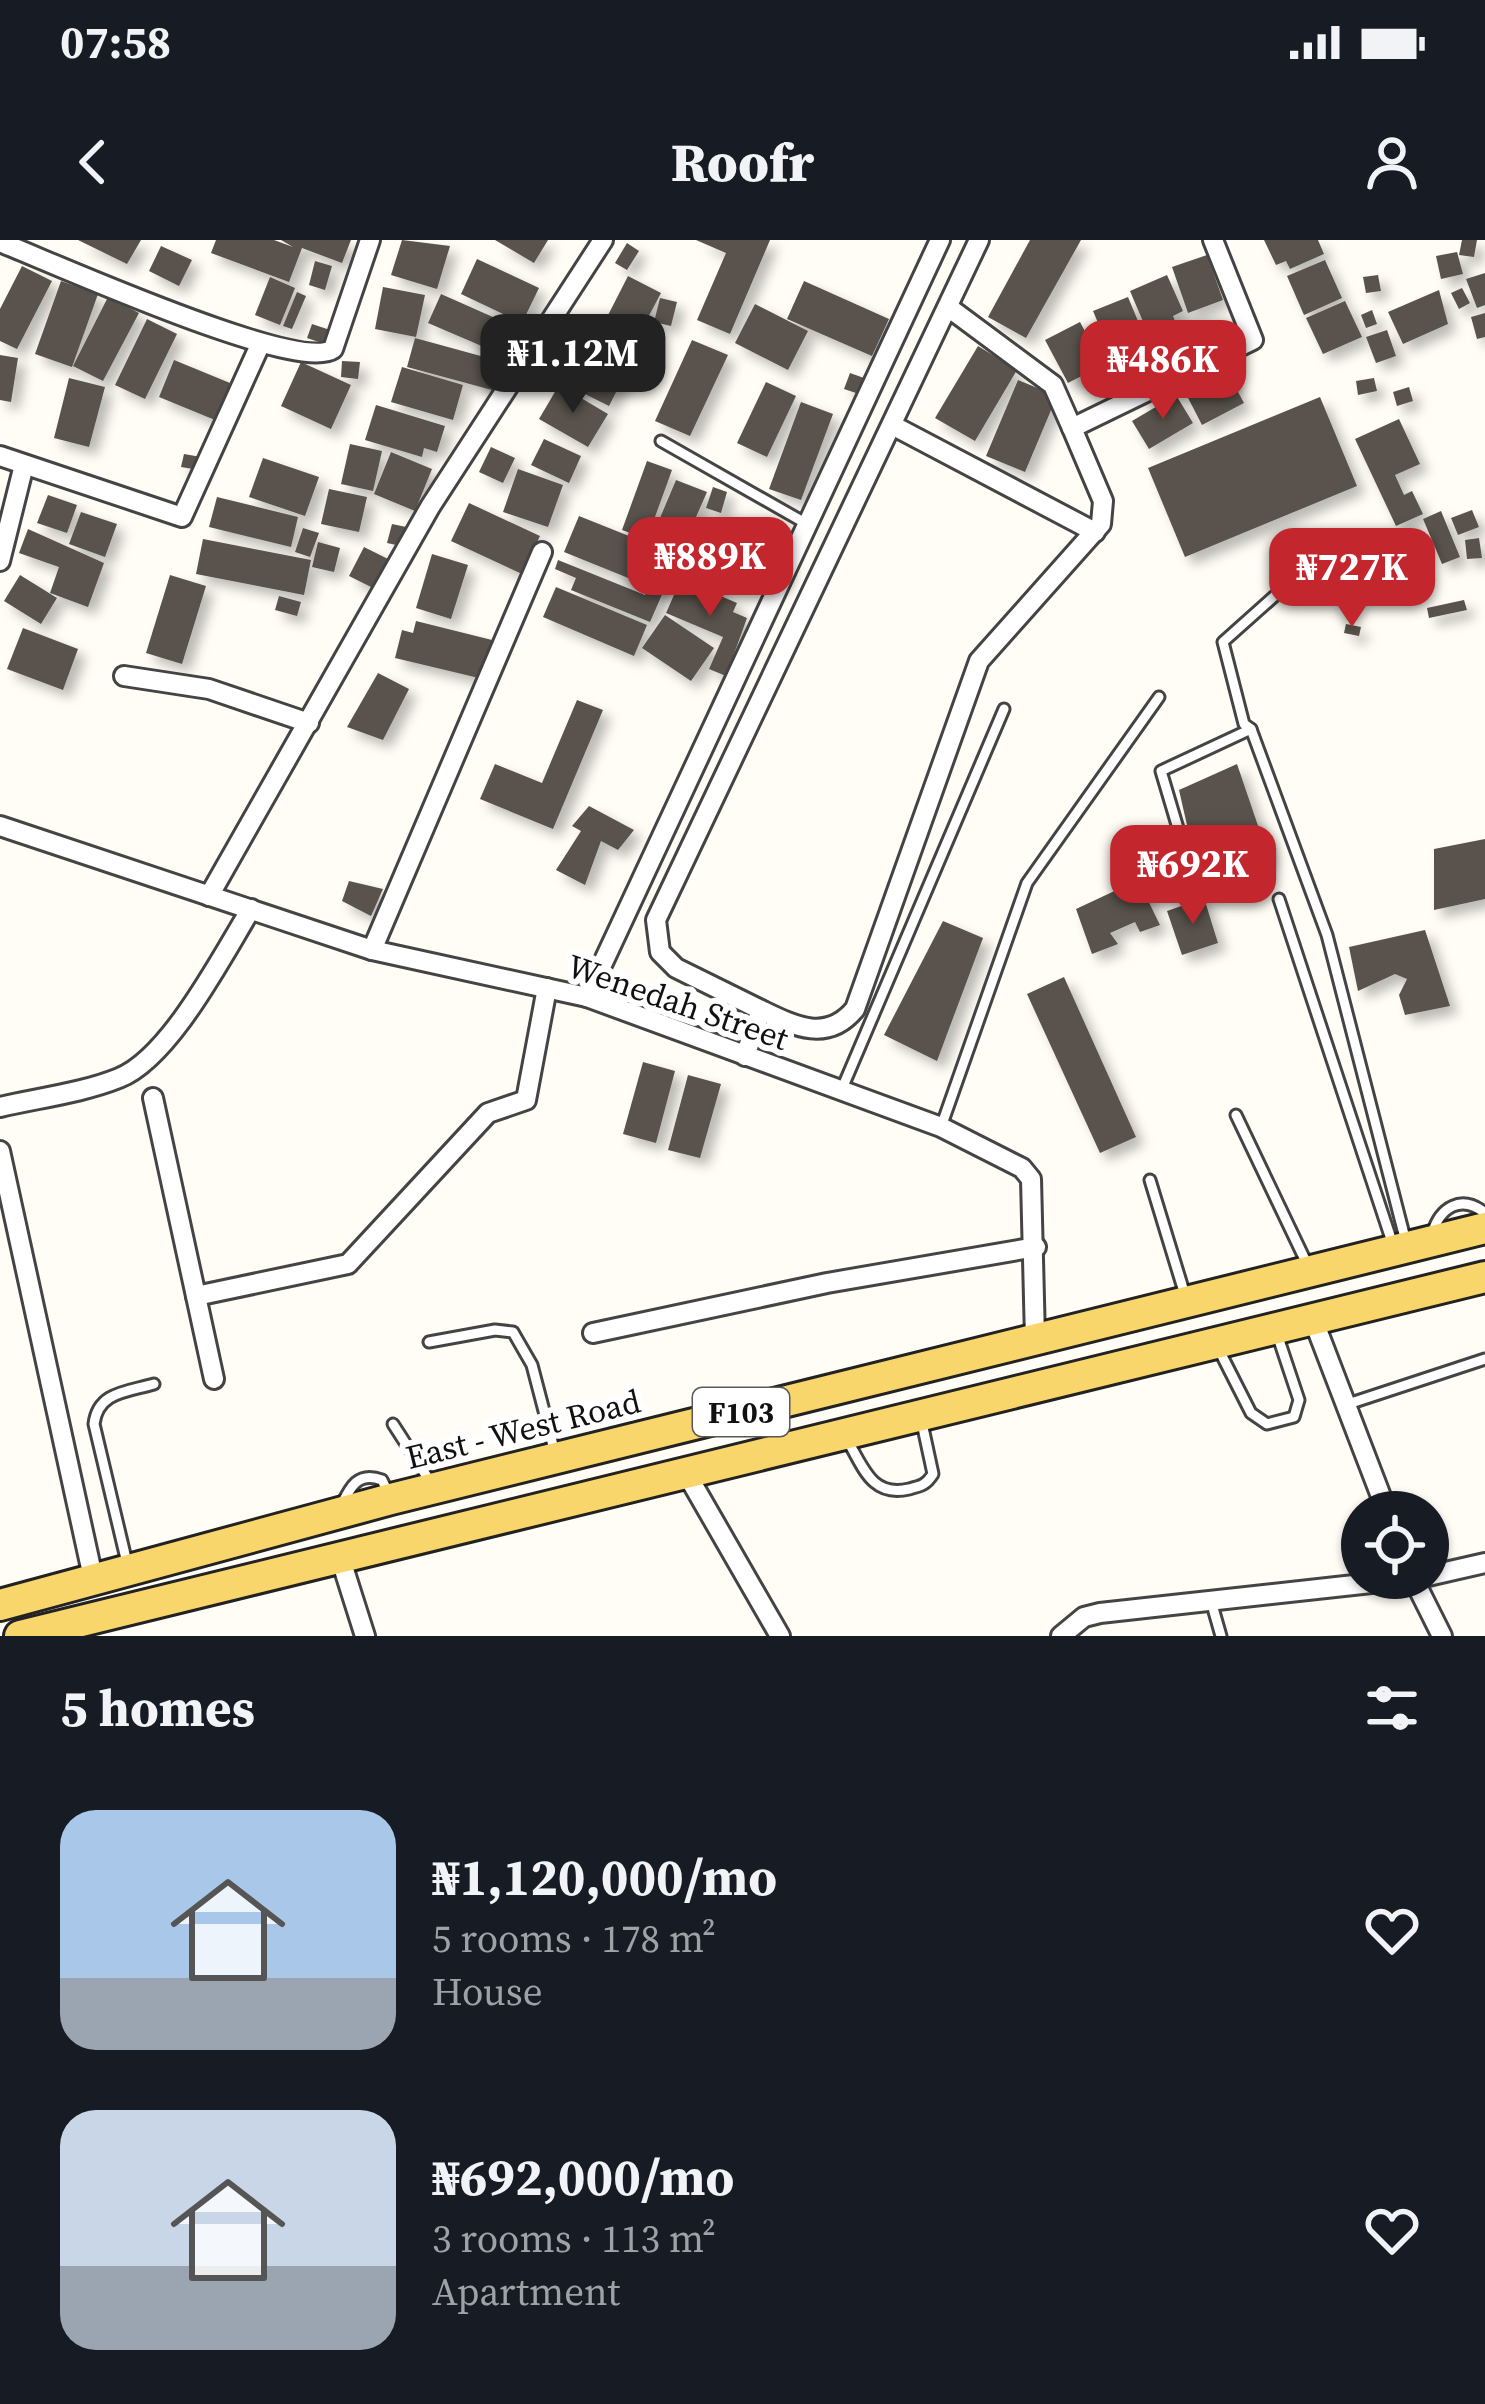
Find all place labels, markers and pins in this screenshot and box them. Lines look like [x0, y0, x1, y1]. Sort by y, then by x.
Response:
pin: ₦1.12M [475, 314, 671, 416]
pin: ₦486K [1079, 320, 1247, 422]
pin: ₦889K [626, 517, 794, 619]
pin: ₦727K [1268, 528, 1436, 630]
pin: ₦692K [1109, 825, 1277, 927]

